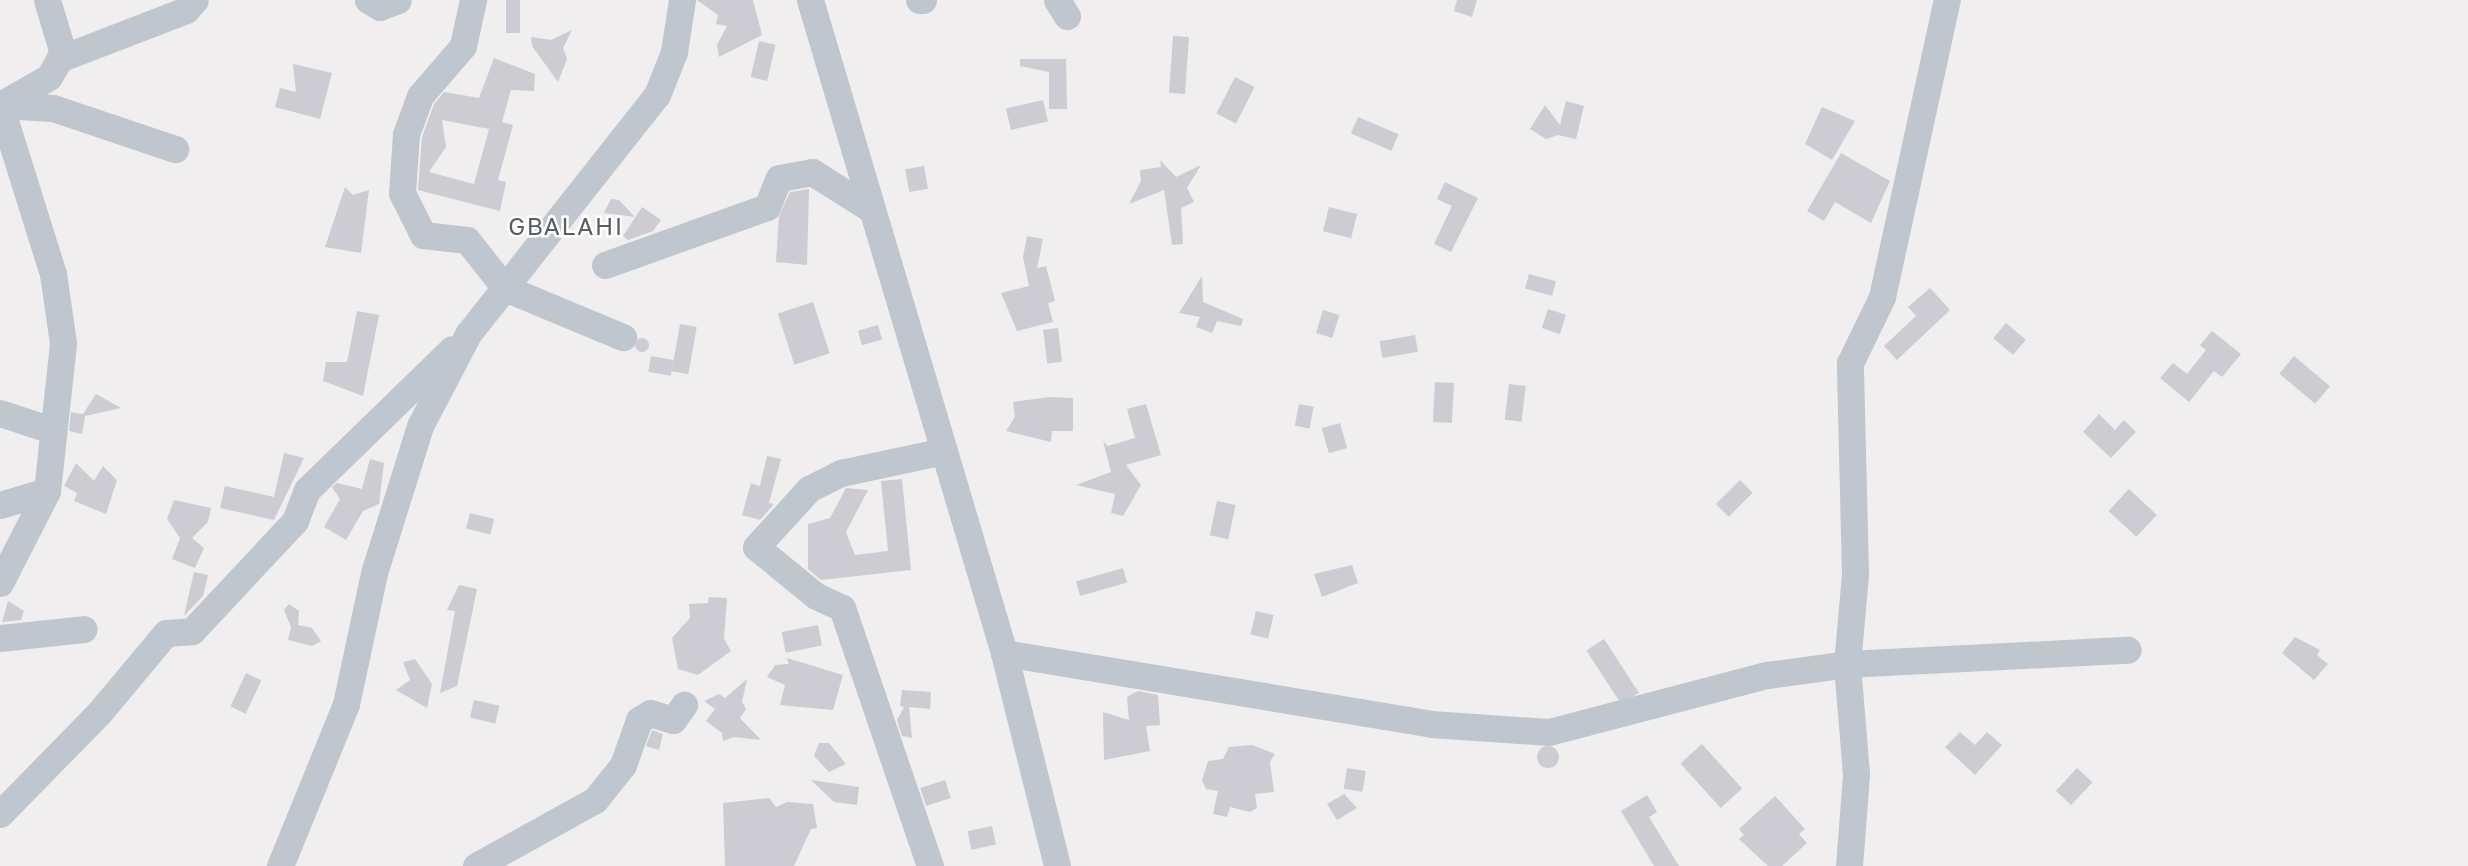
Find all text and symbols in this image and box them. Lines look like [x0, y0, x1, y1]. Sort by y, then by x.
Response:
district label: GBALAHI [508, 212, 624, 240]

